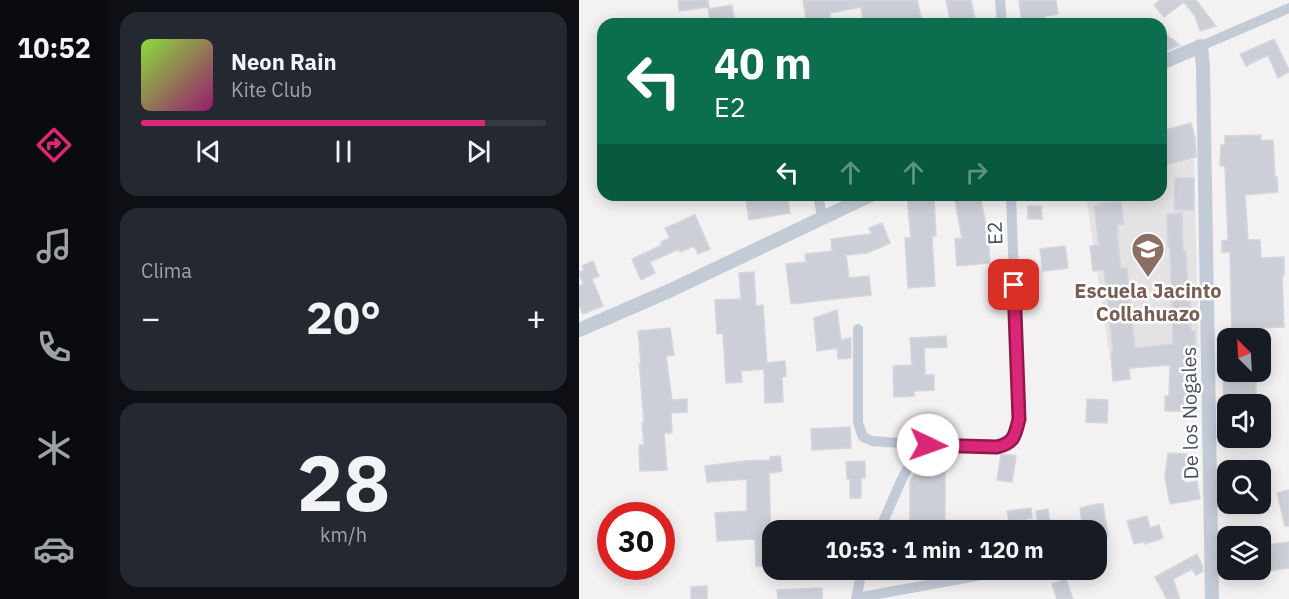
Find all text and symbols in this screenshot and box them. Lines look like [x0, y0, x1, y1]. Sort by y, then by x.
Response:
text: 10:52 [17, 30, 91, 65]
text: 40 m [714, 36, 812, 91]
icon: left [615, 42, 693, 120]
text: Neon Rain [231, 47, 337, 76]
text: Kite Club [231, 76, 312, 103]
text: E2 [714, 89, 746, 124]
icon: directions [33, 124, 75, 166]
icon: previous [192, 135, 225, 168]
icon: pause [327, 135, 360, 168]
icon: next [462, 135, 495, 168]
icon: left [771, 156, 804, 189]
icon: ahead [834, 156, 867, 189]
icon: ahead [897, 156, 930, 189]
icon: right [960, 156, 993, 189]
street label: E2 [981, 221, 1008, 245]
icon: music [33, 225, 75, 267]
school or university icon: Escuela Jacinto Collahuazo [1130, 231, 1166, 278]
text: Clima [141, 257, 192, 284]
pin [988, 259, 1039, 310]
icon: arrive [997, 268, 1030, 301]
place label: Escuela Jacinto Collahuazo [1074, 277, 1222, 327]
text: 20° [306, 288, 381, 346]
text: − [141, 296, 161, 339]
text: + [526, 296, 546, 339]
icon: phone [33, 326, 75, 368]
north arrow [1217, 328, 1271, 382]
map controls [1217, 328, 1271, 580]
street label: De los Nogales [1175, 346, 1204, 480]
button: sound [1217, 394, 1271, 448]
position arrow [896, 413, 960, 477]
icon: climate [33, 427, 75, 469]
text: 28 [297, 431, 390, 532]
button: search [1217, 460, 1271, 514]
speed limit sign: 30 [597, 502, 675, 580]
text: km/h [320, 521, 367, 548]
button: layers [1217, 526, 1271, 580]
icon: car [33, 528, 75, 570]
text: 10:53 · 1 min · 120 m [825, 535, 1044, 564]

